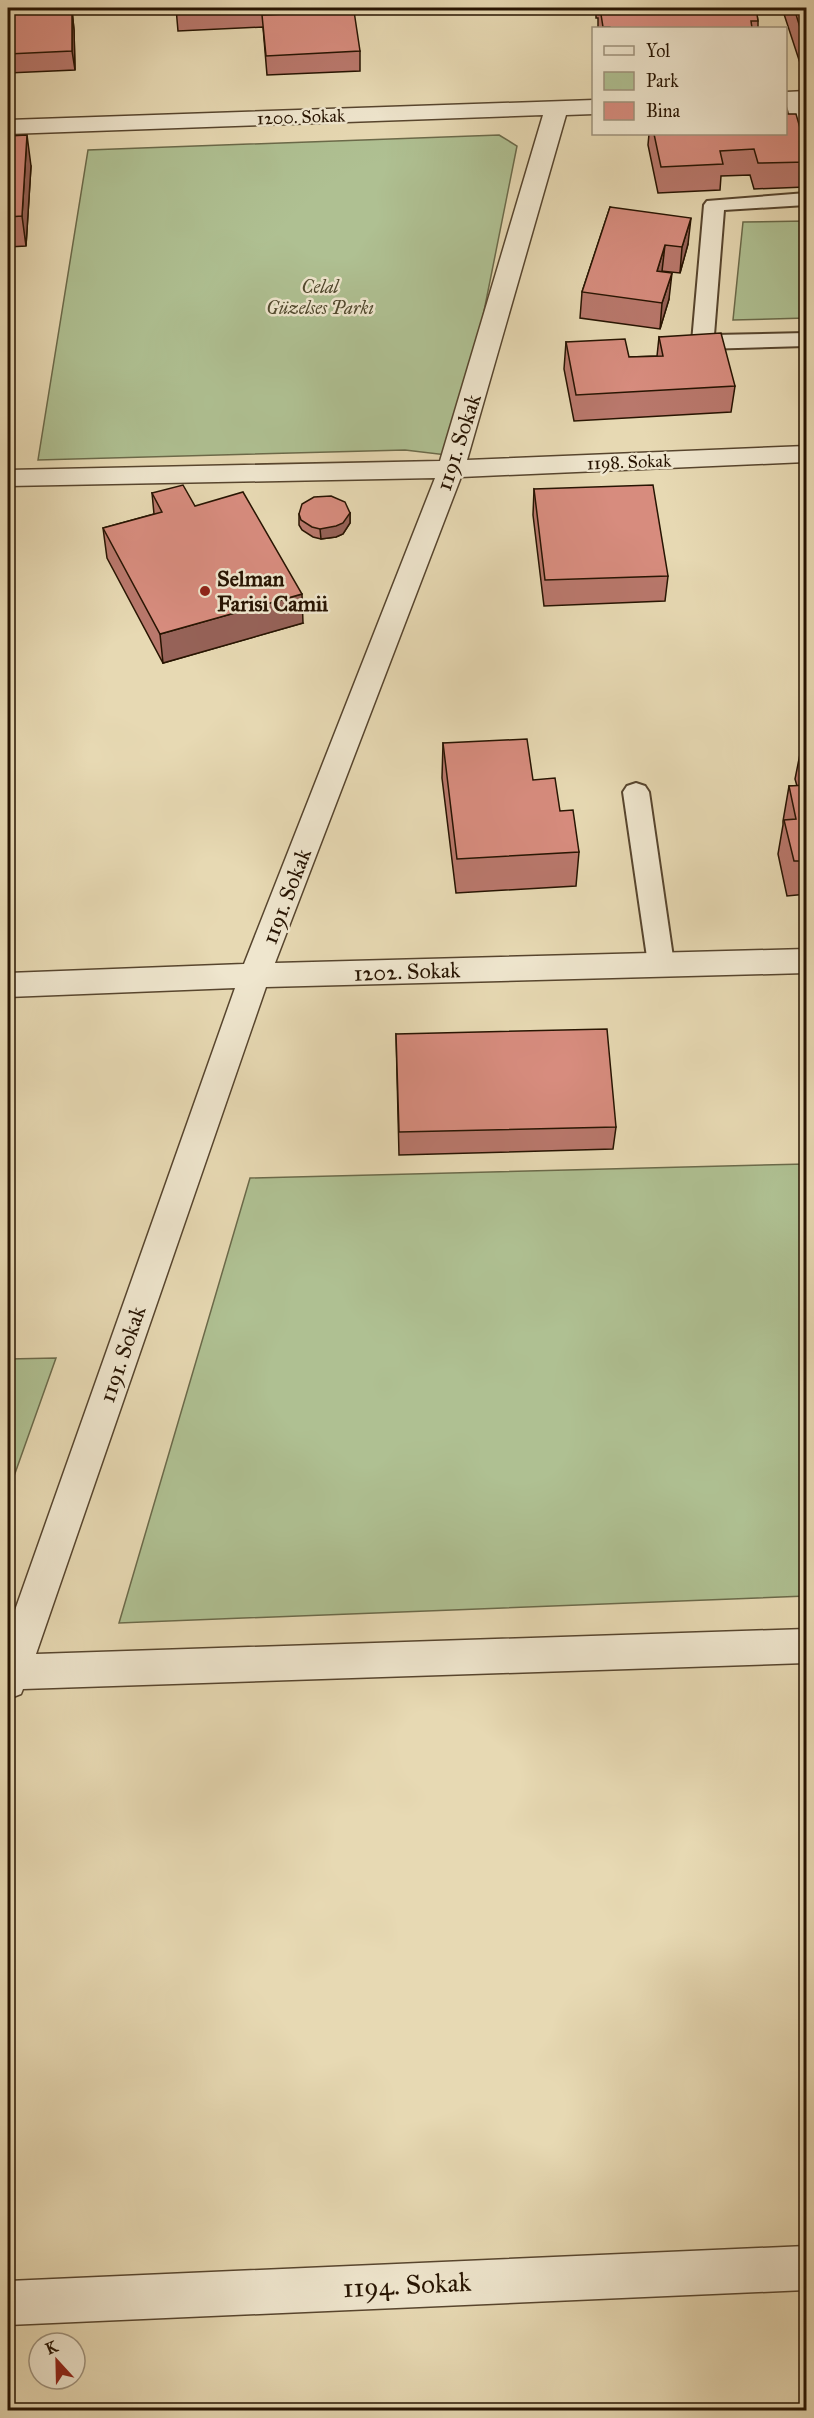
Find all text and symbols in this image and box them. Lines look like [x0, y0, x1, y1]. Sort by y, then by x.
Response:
legend [592, 27, 787, 135]
text: Yol [646, 40, 670, 62]
text: Park [646, 70, 679, 92]
text: Bina [646, 100, 681, 122]
street label: 1200. Sokak [256, 104, 346, 130]
park label: Celal Güzelses Parkı [266, 276, 374, 319]
street label: 1191. Sokak [430, 390, 487, 494]
street label: 1198. Sokak [586, 450, 672, 474]
place label: Selman Farisi Camii [217, 565, 329, 617]
marker: Selman Farisi Camii [198, 584, 212, 598]
street label: 1191. Sokak [256, 844, 317, 948]
street label: 1202. Sokak [353, 956, 461, 987]
street label: 1191. Sokak [93, 1302, 152, 1406]
street label: 1194. Sokak [342, 2265, 472, 2305]
north arrow [27, 2331, 87, 2391]
text: K [43, 2336, 61, 2358]

